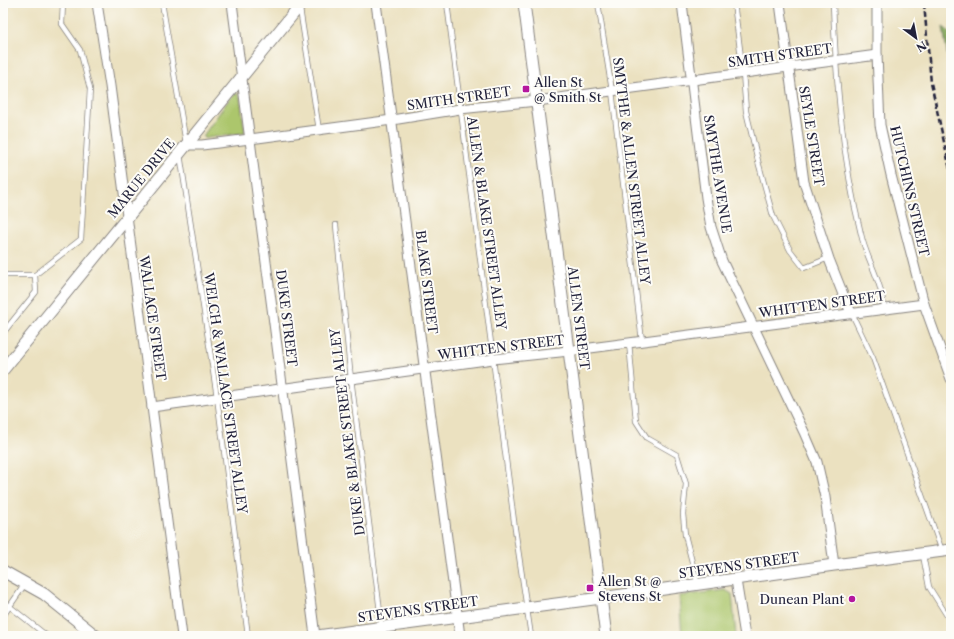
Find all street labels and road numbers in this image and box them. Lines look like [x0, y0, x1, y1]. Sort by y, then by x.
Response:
street label: SMITH STREET [727, 40, 833, 70]
street label: SMYTHE & ALLEN STREET ALLEY [610, 57, 654, 286]
street label: SMITH STREET [406, 83, 512, 113]
street label: SEYLE STREET [796, 85, 828, 188]
street label: ALLEN & BLAKE STREET ALLEY [464, 114, 510, 332]
street label: SMYTHE AVENUE [701, 114, 735, 234]
street label: HUTCHINS STREET [887, 124, 933, 258]
street label: MARUE DRIVE [104, 135, 178, 221]
street label: BLAKE STREET [413, 229, 441, 335]
street label: WALLACE STREET [136, 253, 170, 382]
street label: ALLEN STREET [565, 264, 593, 371]
street label: DUKE STREET [273, 269, 301, 368]
street label: WELCH & WALLACE STREET ALLEY [201, 270, 251, 515]
street label: WHITTEN STREET [757, 287, 887, 321]
street label: DUKE & BLAKE STREET ALLEY [326, 327, 368, 537]
street label: WHITTEN STREET [436, 331, 566, 363]
street label: STEVENS STREET [678, 549, 801, 581]
street label: STEVENS STREET [357, 593, 480, 625]

